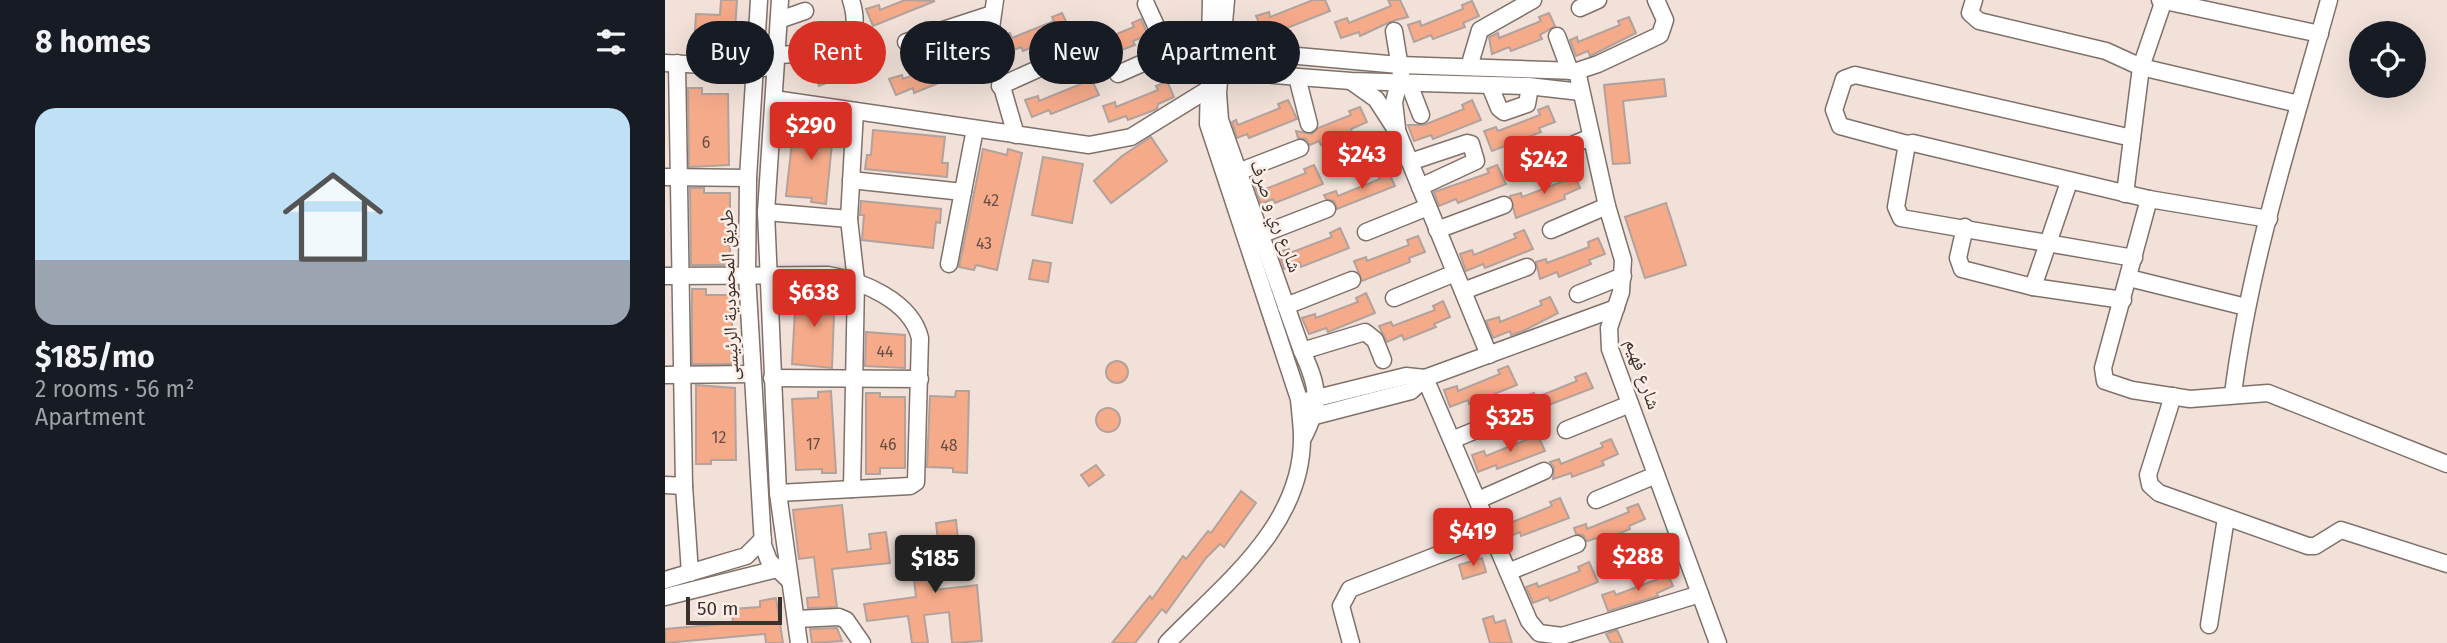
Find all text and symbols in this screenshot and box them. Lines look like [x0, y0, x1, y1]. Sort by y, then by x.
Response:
chip: Buy [686, 21, 774, 84]
chip: Rent [788, 21, 886, 84]
chip: Filters [900, 21, 1015, 84]
chip: New [1029, 21, 1123, 84]
chip: Apartment [1137, 21, 1300, 84]
map controls [2349, 21, 2426, 98]
button: locate [2349, 21, 2426, 98]
icon: filters [592, 23, 630, 61]
text: 8 homes [35, 24, 151, 60]
pin: $290 [770, 102, 852, 162]
text: $290 [786, 111, 836, 139]
pin: $243 [1321, 132, 1403, 191]
house number: 6 [702, 133, 710, 152]
pin: $242 [1503, 136, 1585, 196]
text: $243 [1338, 140, 1386, 168]
text: $242 [1520, 145, 1568, 173]
icon: home [270, 154, 396, 280]
street label: شارع ري و صرف [1241, 157, 1307, 277]
house number: 42 [983, 191, 999, 210]
street label: طريق المحمودية الرئيسى [715, 209, 743, 381]
house number: 43 [976, 234, 992, 253]
pin: $638 [773, 270, 855, 329]
text: $638 [789, 278, 839, 306]
street label: شارع فهيم [1619, 336, 1666, 413]
text: $185/mo [35, 339, 155, 375]
house number: 44 [876, 342, 894, 361]
text: 2 rooms · 56 m² [35, 375, 194, 403]
pin: $325 [1469, 394, 1551, 454]
text: Apartment [35, 403, 145, 431]
text: $325 [1486, 403, 1534, 431]
house number: 12 [712, 428, 726, 447]
house number: 17 [806, 435, 820, 454]
house number: 46 [879, 435, 897, 454]
house number: 48 [940, 436, 958, 455]
pin: $419 [1432, 508, 1514, 568]
text: $419 [1449, 517, 1497, 545]
pin: $288 [1597, 534, 1679, 593]
pin: $185 [894, 536, 976, 595]
text: $288 [1612, 542, 1664, 570]
text: $185 [911, 544, 959, 572]
scale bar [686, 594, 782, 626]
text: 50 m [697, 597, 738, 620]

